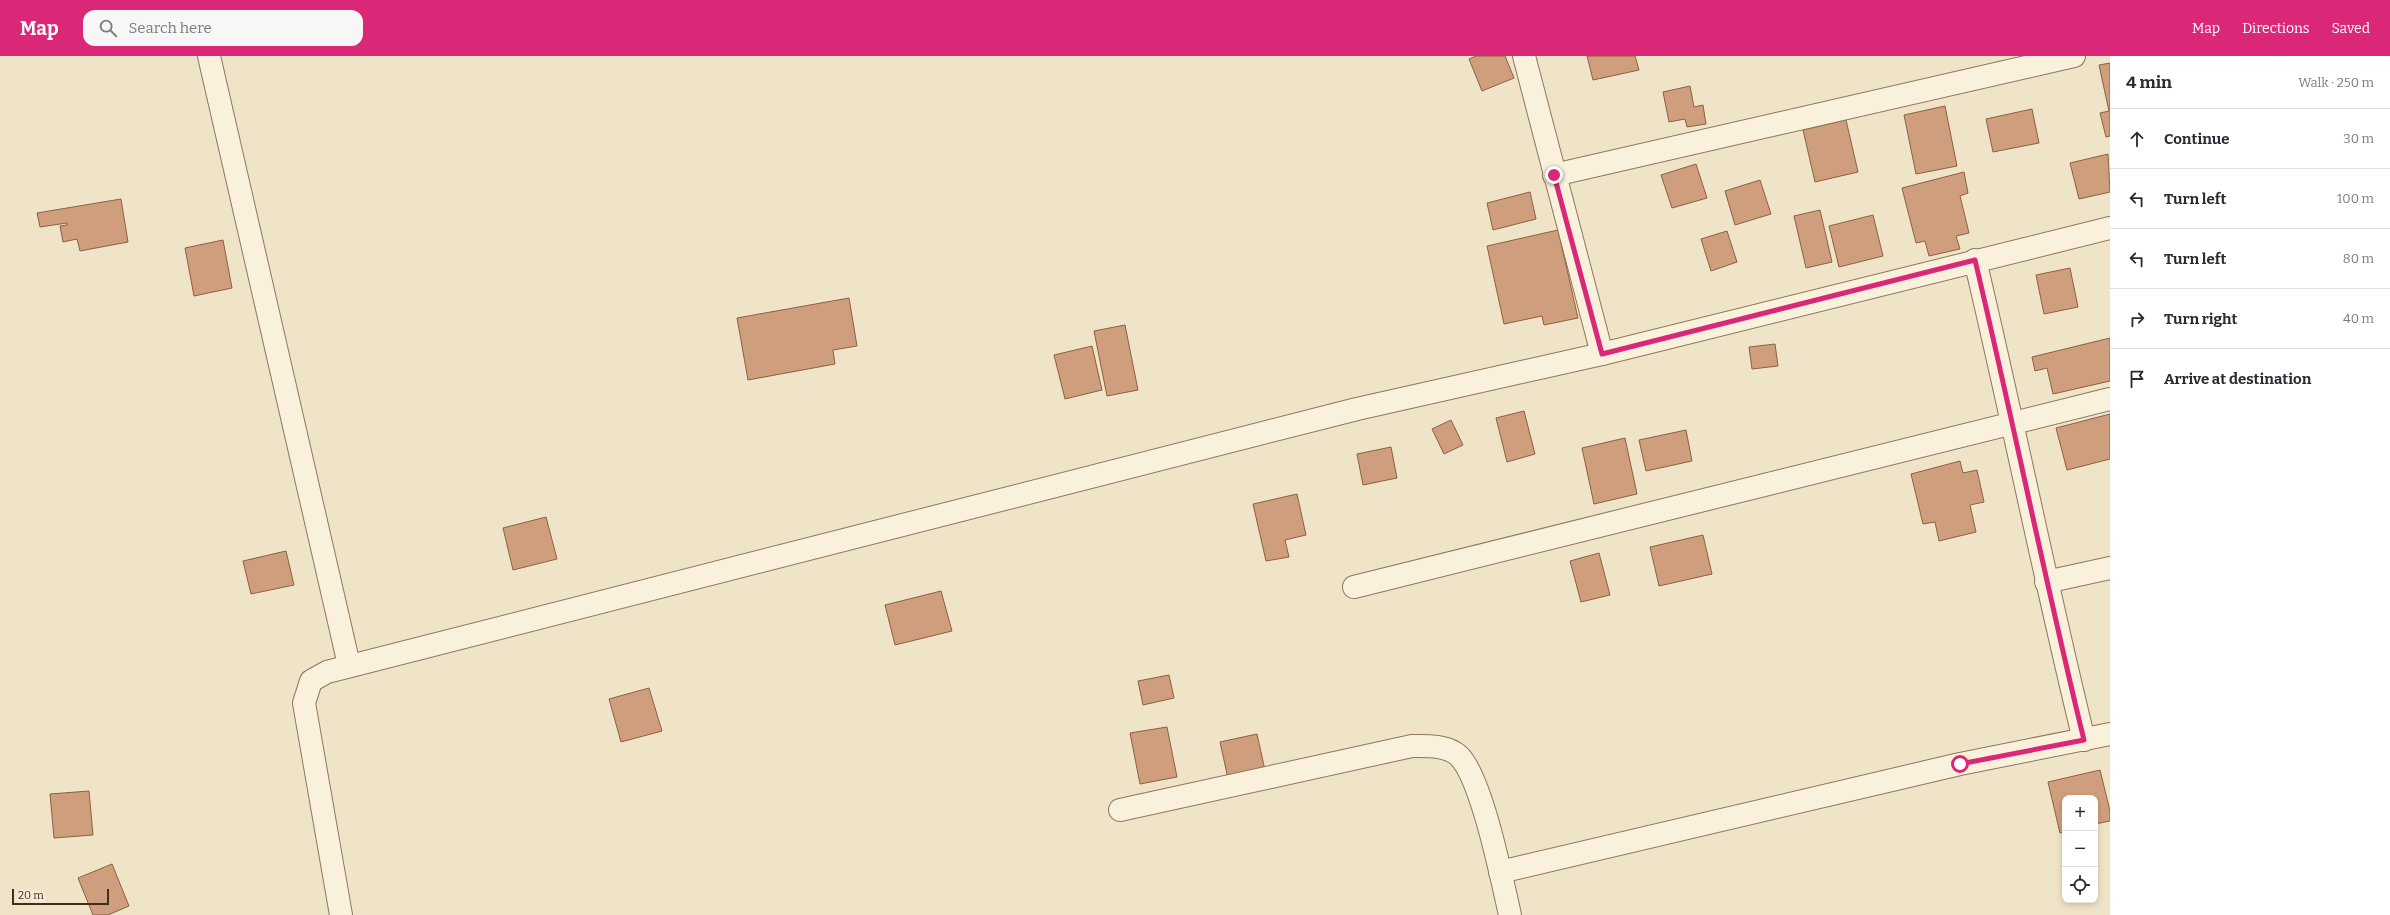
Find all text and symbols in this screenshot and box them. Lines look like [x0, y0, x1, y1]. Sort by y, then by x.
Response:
search box [83, 10, 363, 46]
text: Map [20, 17, 59, 40]
icon: search [97, 17, 119, 39]
text: Search here [129, 19, 212, 37]
text: Map [2192, 20, 2220, 37]
text: Directions [2242, 20, 2310, 37]
text: Saved [2332, 20, 2370, 37]
text: 4 min [2126, 72, 2172, 93]
text: Walk · 250 m [2298, 75, 2374, 90]
icon: ahead [2126, 128, 2148, 150]
text: Continue [2164, 130, 2230, 148]
text: 30 m [2343, 131, 2374, 146]
route end [1545, 166, 1563, 184]
icon: left [2126, 188, 2148, 210]
text: Turn left [2164, 190, 2226, 208]
text: 100 m [2337, 191, 2374, 206]
icon: left [2126, 248, 2148, 270]
text: Turn left [2164, 250, 2226, 268]
text: 80 m [2343, 251, 2374, 266]
icon: right [2126, 308, 2148, 330]
text: Turn right [2164, 310, 2237, 328]
text: 40 m [2343, 311, 2374, 326]
icon: arrive [2126, 368, 2148, 390]
text: Arrive at destination [2164, 370, 2311, 388]
route start [1951, 755, 1969, 773]
map controls [2062, 795, 2098, 903]
button: + [2062, 795, 2098, 831]
button: − [2062, 831, 2098, 867]
button: locate [2062, 867, 2098, 903]
scale bar [12, 887, 109, 906]
text: 20 m [18, 889, 44, 902]

